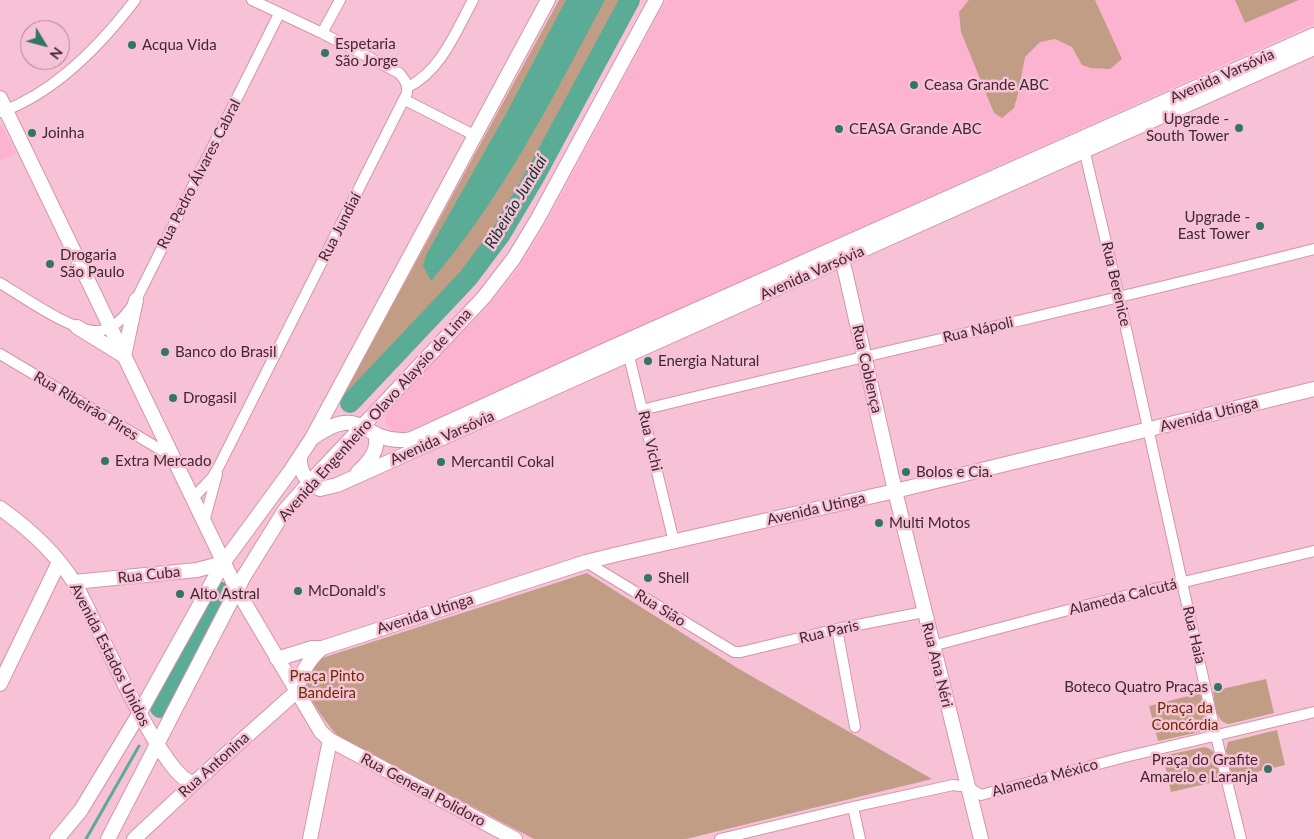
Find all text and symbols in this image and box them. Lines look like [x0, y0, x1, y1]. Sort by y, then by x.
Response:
north arrow [20, 20, 70, 70]
place label: Espetaria São Jorge [335, 35, 398, 70]
place label: Acqua Vida [142, 36, 217, 54]
marker: Acqua Vida [126, 39, 138, 51]
text: N [47, 44, 67, 63]
street label: Avenida Varsóvia [1167, 45, 1277, 107]
marker: Espetaria São Jorge [319, 47, 331, 59]
place label: Ceasa Grande ABC [924, 76, 1049, 94]
marker: Ceasa Grande ABC [908, 79, 920, 91]
street label: Rua Pedro Álvares Cabral [153, 96, 245, 252]
place label: Upgrade - South Tower [1146, 110, 1229, 145]
place label: CEASA Grande ABC [849, 120, 982, 138]
marker: Upgrade - South Tower [1233, 122, 1245, 134]
marker: CEASA Grande ABC [833, 123, 845, 135]
place label: Joinha [42, 124, 84, 142]
marker: Joinha [26, 127, 38, 139]
water label: Ribeirão Jundiaí [481, 152, 551, 252]
street label: Rua Jundiaí [315, 190, 365, 264]
place label: Upgrade - East Tower [1178, 208, 1250, 243]
marker: Upgrade - East Tower [1254, 220, 1266, 232]
street label: Rua Berenice [1098, 240, 1134, 328]
street label: Avenida Varsóvia [757, 242, 867, 304]
place label: Drogaria São Paulo [60, 246, 124, 281]
marker: Drogaria São Paulo [44, 258, 56, 270]
street label: Avenida Engenheiro Olavo Alaysio de Lima [275, 305, 475, 525]
street label: Rua Nápoli [941, 313, 1015, 347]
street label: Rua Coblença [848, 323, 886, 415]
place label: Banco do Brasil [175, 343, 276, 361]
marker: Banco do Brasil [159, 346, 171, 358]
place label: Energia Natural [658, 352, 759, 370]
marker: Energia Natural [642, 355, 654, 367]
street label: Rua Ribeirão Pires [30, 368, 142, 444]
place label: Drogasil [183, 389, 237, 407]
marker: Drogasil [167, 392, 179, 404]
street label: Avenida Utinga [1158, 394, 1260, 436]
street label: Avenida Varsóvia [387, 407, 497, 469]
street label: Rua Vichi [634, 409, 666, 473]
place label: Extra Mercado [115, 452, 211, 470]
place label: Mercantil Cokal [451, 453, 554, 471]
marker: Extra Mercado [99, 455, 111, 467]
marker: Mercantil Cokal [435, 456, 447, 468]
place label: Bolos e Cia. [916, 463, 993, 481]
marker: Bolos e Cia. [900, 466, 912, 478]
street label: Avenida Utinga [765, 489, 867, 529]
place label: Multi Motos [889, 514, 970, 532]
marker: Multi Motos [873, 517, 885, 529]
street label: Rua Cuba [117, 563, 181, 587]
place label: Shell [658, 569, 689, 587]
marker: Shell [642, 572, 654, 584]
street label: Alameda Calcutá [1067, 575, 1179, 619]
street label: Avenida Estados Unidos [66, 581, 154, 729]
place label: McDonald's [308, 582, 386, 600]
place label: Alto Astral [190, 585, 260, 603]
marker: McDonald's [292, 585, 304, 597]
street label: Rua Sião [631, 585, 689, 631]
marker: Alto Astral [174, 588, 186, 600]
street label: Avenida Utinga [374, 590, 476, 638]
street label: Rua Haia [1179, 604, 1209, 666]
street label: Rua Paris [797, 616, 861, 648]
street label: Rua Ana Néri [918, 621, 956, 709]
park label: Praça Pinto Bandeira [290, 667, 364, 702]
place label: Boteco Quatro Praças [1064, 678, 1208, 696]
marker: Boteco Quatro Praças [1212, 681, 1224, 693]
park label: Praça da Concórdia [1152, 699, 1218, 734]
street label: Rua Antonina [175, 729, 253, 801]
street label: Rua General Polidoro [357, 749, 489, 831]
place label: Praça do Grafite Amarelo e Laranja [1140, 751, 1258, 786]
street label: Alameda México [990, 755, 1100, 801]
marker: Praça do Grafite Amarelo e Laranja [1262, 763, 1274, 775]

